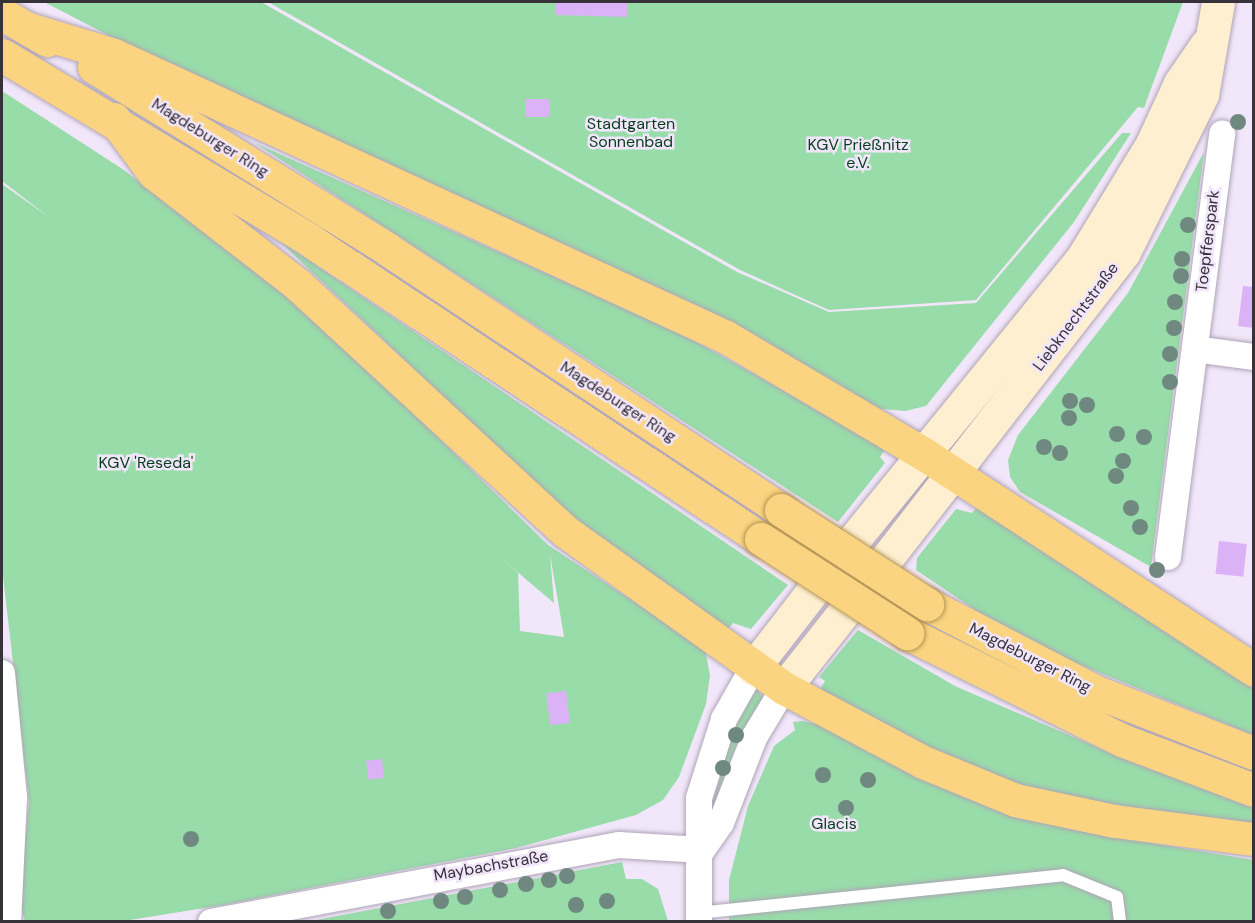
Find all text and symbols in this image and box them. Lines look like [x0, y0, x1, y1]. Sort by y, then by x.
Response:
street label: Magdeburger Ring [148, 94, 272, 182]
park label: Stadtgarten Sonnenbad [587, 114, 675, 152]
park label: KGV Prießnitz e.V. [807, 135, 909, 173]
street label: Toepfferspark [1192, 189, 1224, 293]
street label: Liebknechtstraße [1029, 259, 1123, 375]
street label: Magdeburger Ring [557, 357, 679, 447]
park label: KGV 'Reseda' [99, 453, 193, 473]
street label: Magdeburger Ring [966, 619, 1094, 697]
park label: Glacis [811, 814, 857, 834]
street label: Maybachstraße [432, 846, 550, 886]

